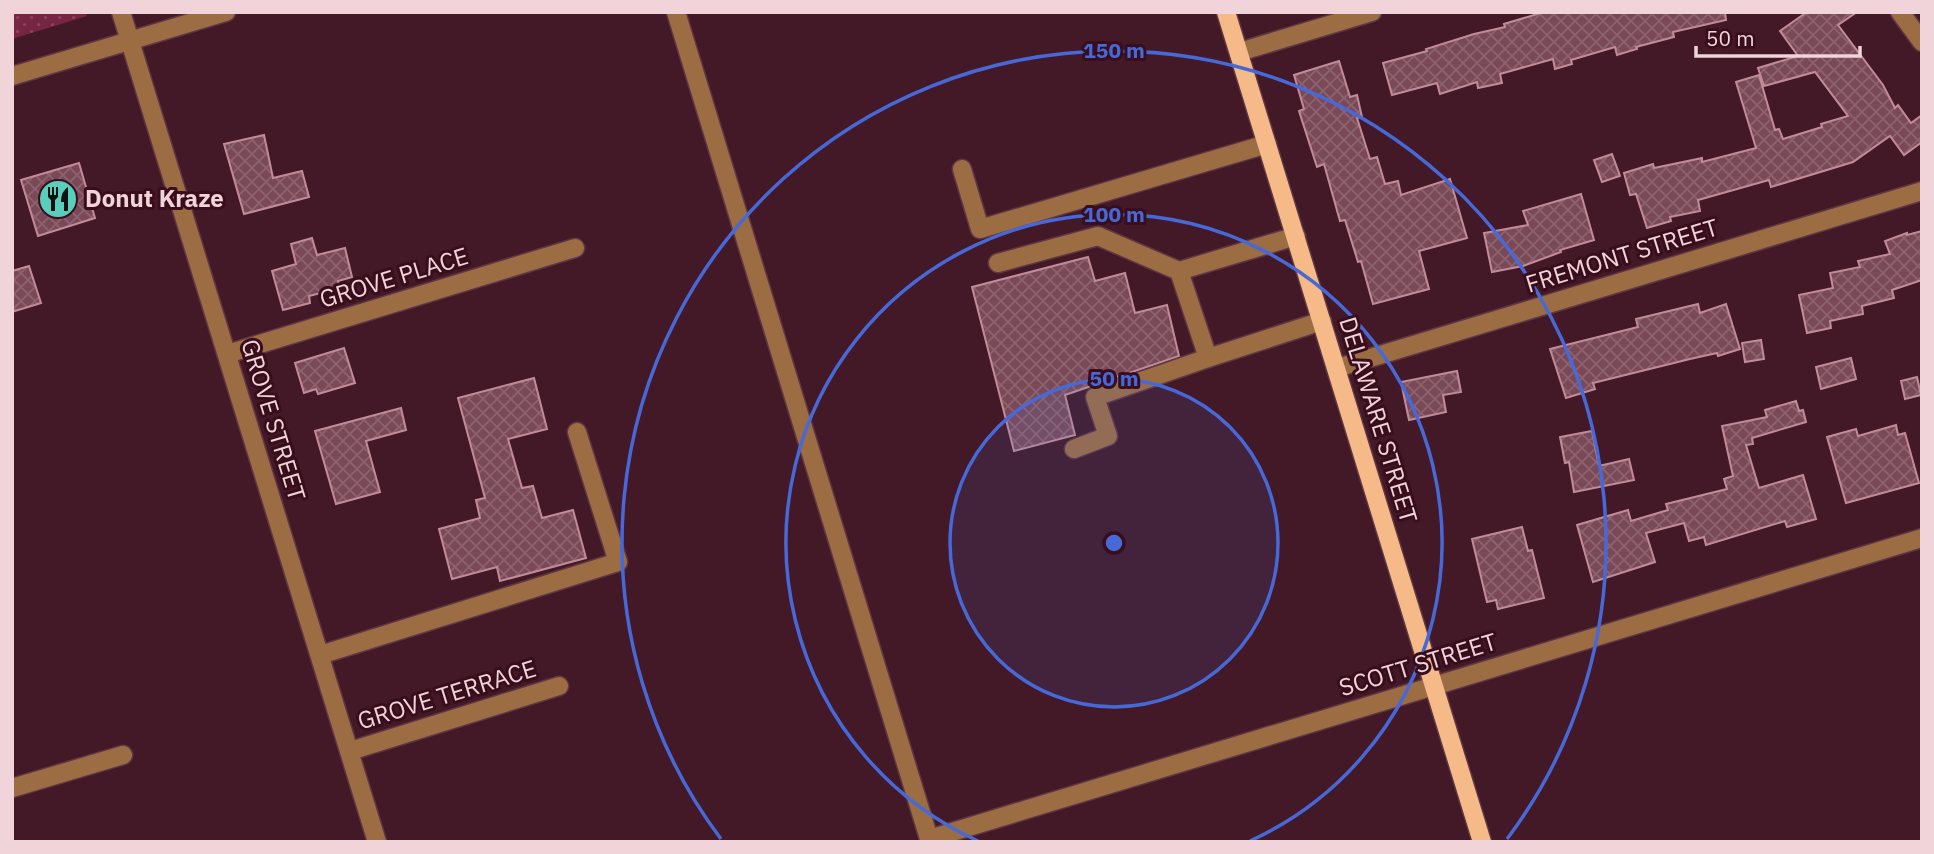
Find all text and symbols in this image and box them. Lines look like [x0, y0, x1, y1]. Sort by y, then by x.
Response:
scale bar [1696, 14, 1860, 58]
text: 50 m [1706, 24, 1755, 52]
text: 150 m [1083, 36, 1145, 64]
restaurant icon: Donut Kraze [37, 178, 79, 220]
place label: Donut Kraze [85, 182, 224, 214]
text: 100 m [1083, 200, 1145, 228]
street label: FREMONT STREET [1521, 210, 1722, 300]
street label: GROVE PLACE [316, 239, 472, 315]
street label: DELAWARE STREET [1332, 313, 1426, 527]
street label: GROVE STREET [234, 335, 314, 505]
text: 50 m [1090, 364, 1138, 392]
centre of rings [1102, 531, 1126, 555]
street label: SCOTT STREET [1335, 625, 1501, 703]
street label: GROVE TERRACE [354, 652, 540, 736]

